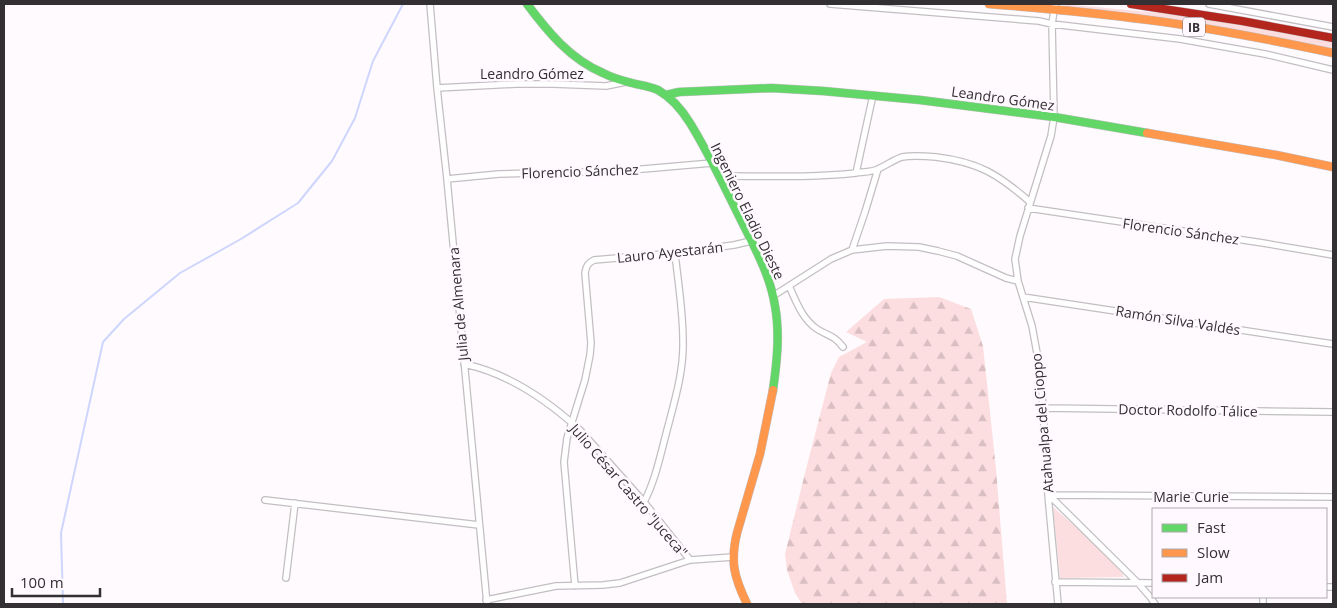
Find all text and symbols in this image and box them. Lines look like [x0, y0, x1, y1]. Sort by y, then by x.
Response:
road number: IB [1183, 18, 1205, 36]
street label: Leandro Gómez [480, 64, 584, 83]
street label: Leandro Gómez [950, 81, 1056, 115]
street label: Ingeniero Eladio Dieste [707, 139, 789, 283]
street label: Florencio Sánchez [521, 159, 639, 183]
street label: Florencio Sánchez [1122, 213, 1241, 249]
street label: Lauro Ayestarán [616, 237, 724, 267]
street label: Julia de Almenara [444, 246, 473, 364]
street label: Ramón Silva Valdés [1114, 301, 1242, 339]
street label: Atahualpa del Cioppo [1026, 352, 1058, 494]
street label: Doctor Rodolfo Tálice [1118, 399, 1258, 421]
street label: Julio César Castro "Juceca" [565, 418, 692, 561]
street label: Marie Curie [1153, 487, 1229, 506]
legend [1152, 508, 1327, 598]
text: Fast [1197, 517, 1226, 537]
text: Slow [1197, 542, 1230, 562]
scale bar [12, 566, 100, 598]
text: Jam [1195, 567, 1223, 587]
text: 100 m [20, 572, 64, 592]

